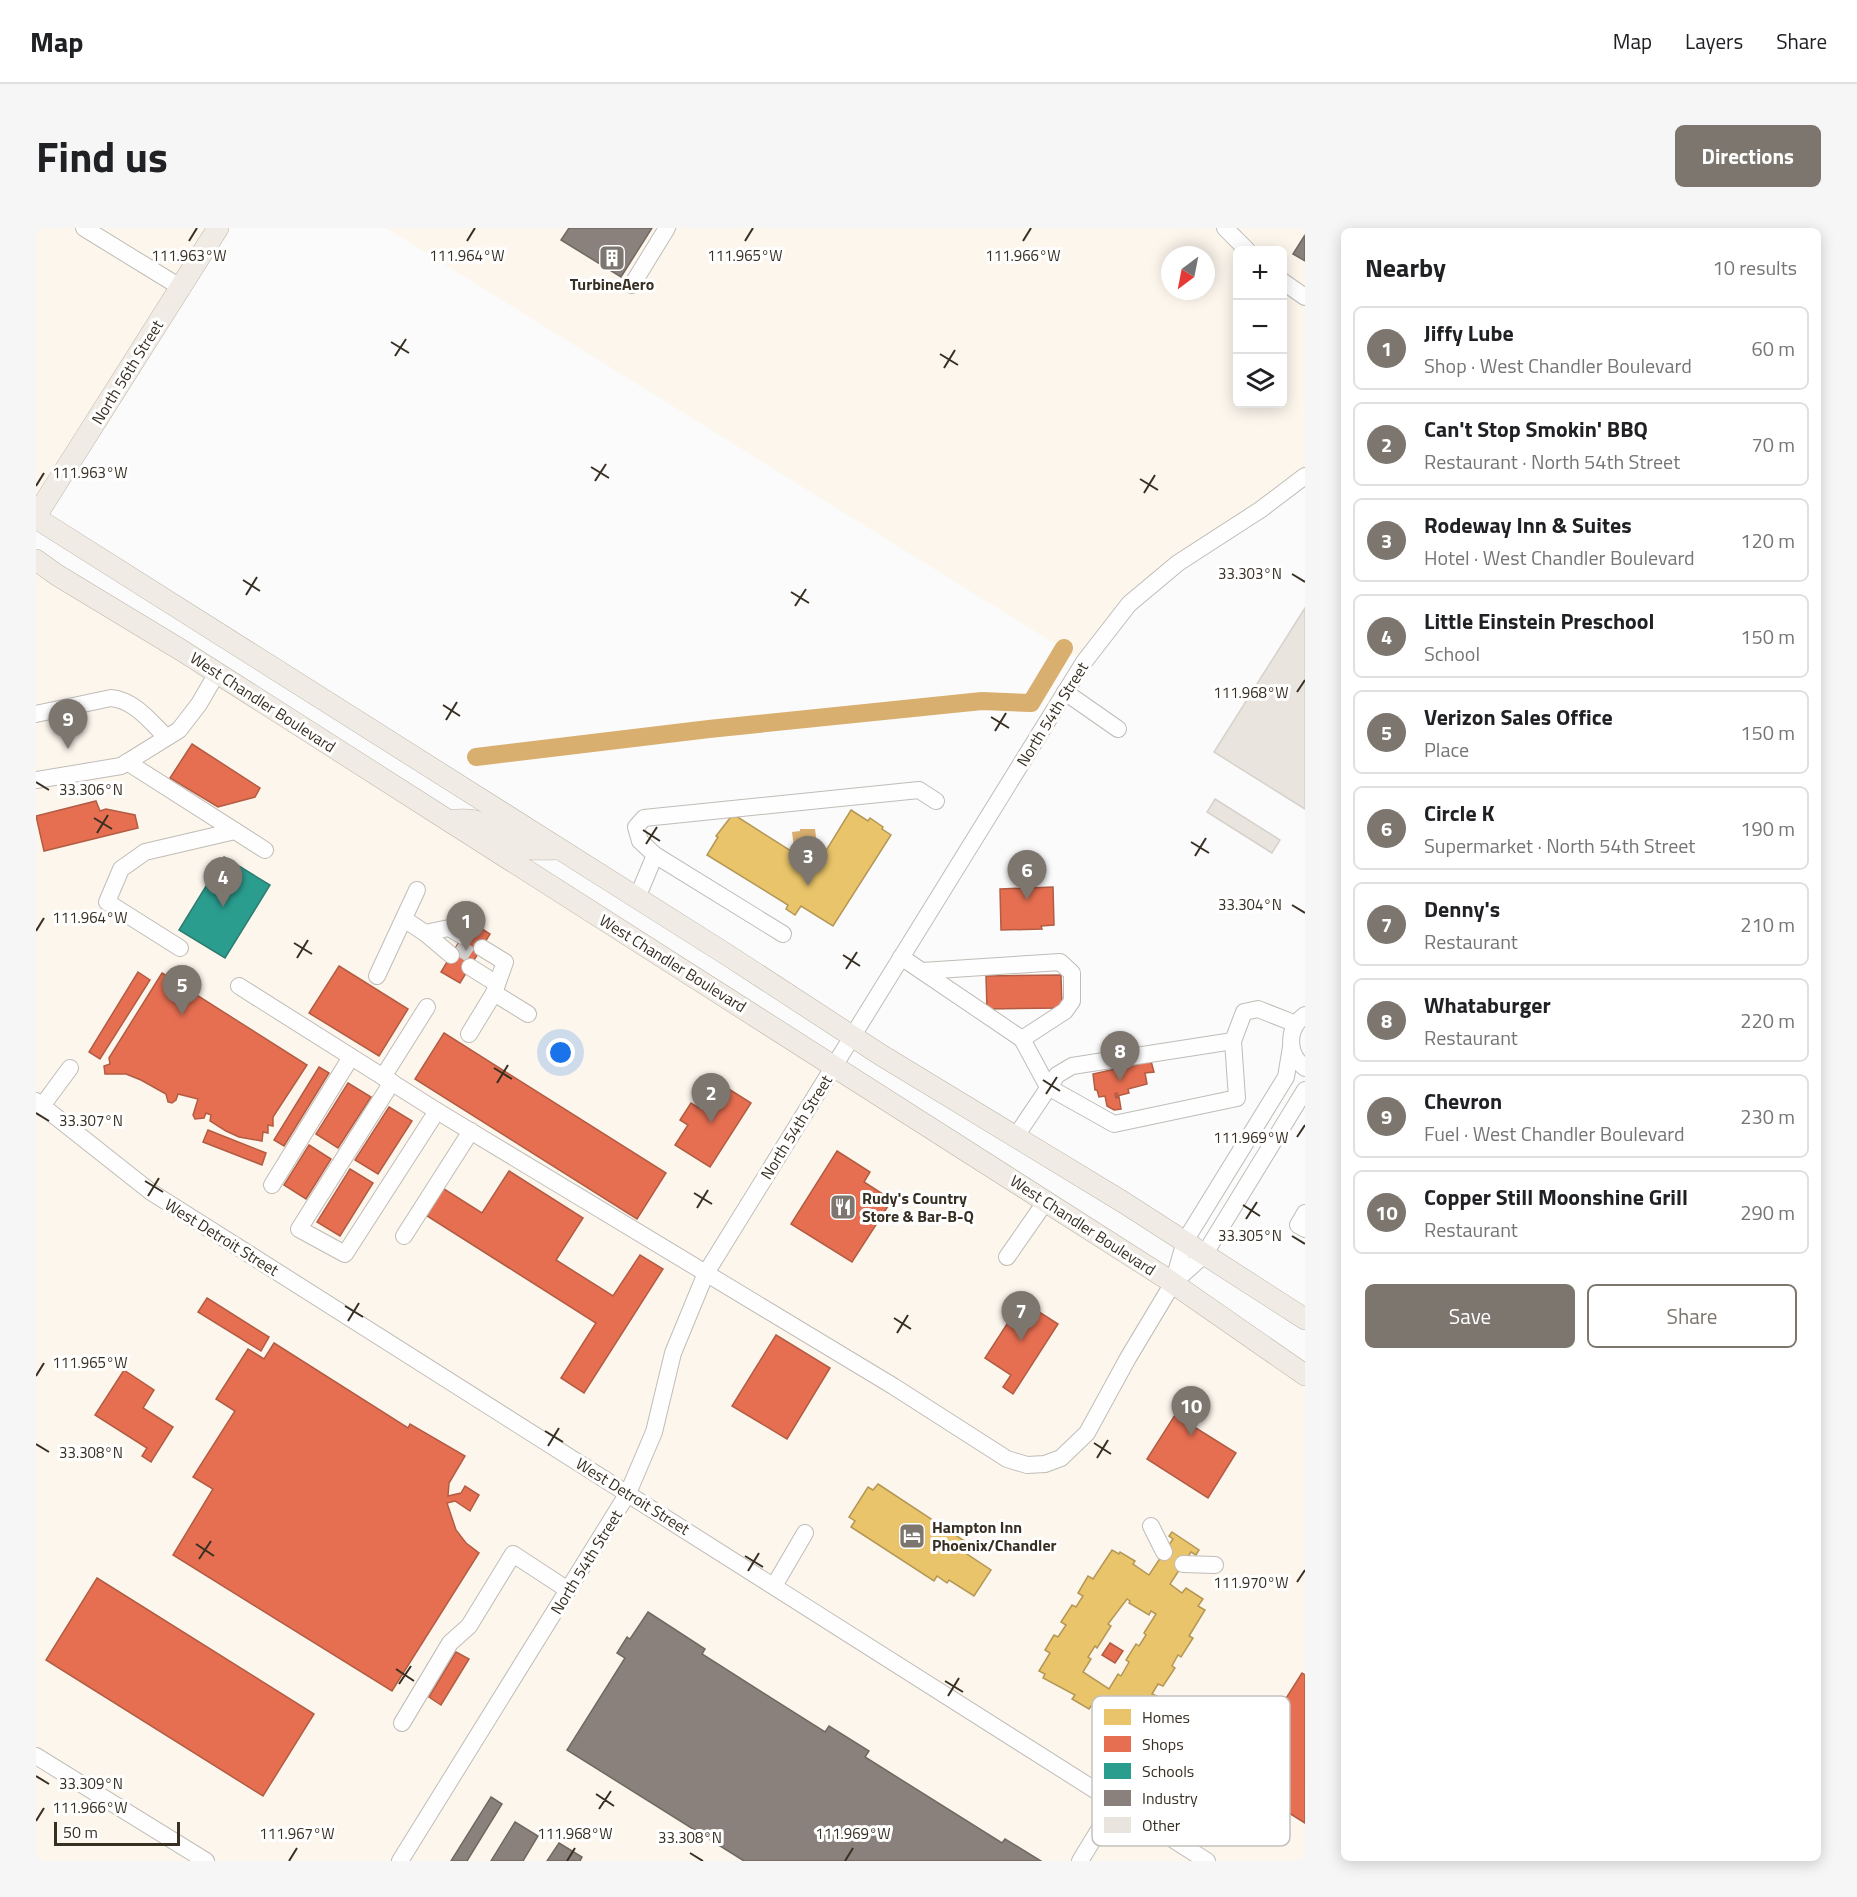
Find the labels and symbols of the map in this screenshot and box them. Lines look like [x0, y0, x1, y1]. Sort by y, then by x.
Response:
building icon: TurbineAero [597, 243, 627, 273]
text: 111.963°W [151, 244, 227, 267]
text: 111.964°W [429, 244, 505, 267]
text: 111.965°W [707, 244, 783, 267]
text: 111.966°W [985, 244, 1061, 267]
north arrow [1161, 246, 1215, 300]
place label: TurbineAero [570, 272, 654, 296]
street label: North 56th Street [85, 315, 169, 429]
text: 111.963°W [52, 461, 128, 484]
text: 33.303°N [1218, 562, 1282, 585]
street label: West Chandler Boulevard [185, 646, 341, 758]
street label: North 54th Street [1010, 657, 1094, 771]
text: 111.968°W [1213, 681, 1289, 704]
pin: 9 [48, 700, 87, 749]
text: 33.306°N [59, 778, 123, 801]
pin: 3 [788, 836, 828, 886]
pin: 6 [1008, 850, 1046, 900]
pin: 4 [204, 858, 243, 907]
text: 33.304°N [1218, 893, 1282, 916]
pin: 1 [446, 902, 486, 951]
text: 111.964°W [52, 906, 128, 929]
street label: West Chandler Boulevard [595, 908, 751, 1018]
pin: 5 [162, 966, 202, 1015]
pin: 8 [1100, 1032, 1140, 1081]
your location [546, 1038, 575, 1067]
street label: North 54th Street [754, 1070, 838, 1184]
pin: 2 [692, 1074, 730, 1123]
text: 33.307°N [59, 1109, 123, 1132]
text: 111.969°W [1213, 1126, 1289, 1149]
street label: West Chandler Boulevard [1005, 1169, 1161, 1281]
place label: Rudy's Country Store & Bar-B-Q [862, 1186, 974, 1228]
street label: West Detroit Street [160, 1192, 284, 1282]
restaurant icon: Rudy's Country Store & Bar-B-Q [828, 1192, 858, 1222]
text: 33.305°N [1218, 1224, 1282, 1247]
pin: 7 [1002, 1292, 1040, 1341]
text: 111.965°W [52, 1351, 128, 1374]
pin: 10 [1172, 1386, 1210, 1436]
text: 33.308°N [59, 1441, 123, 1464]
street label: West Detroit Street [571, 1451, 695, 1541]
street label: North 54th Street [544, 1505, 628, 1619]
place label: Hampton Inn Phoenix/Chandler [932, 1515, 1057, 1557]
hotel icon: Hampton Inn Phoenix/Chandler [897, 1521, 927, 1551]
text: 111.970°W [1213, 1571, 1289, 1594]
legend [1092, 1696, 1290, 1846]
text: Homes [1142, 1705, 1190, 1729]
text: Shops [1142, 1732, 1184, 1756]
text: Schools [1142, 1759, 1194, 1783]
text: 33.309°N [59, 1772, 123, 1795]
text: Industry [1142, 1786, 1198, 1810]
text: 111.966°W [52, 1796, 128, 1819]
text: Other [1142, 1813, 1181, 1837]
scale bar [54, 1819, 180, 1846]
text: 111.967°W [259, 1822, 335, 1845]
text: 111.968°W [537, 1822, 613, 1845]
text: 111.969°W [815, 1822, 891, 1845]
text: 33.308°N [658, 1826, 722, 1849]

